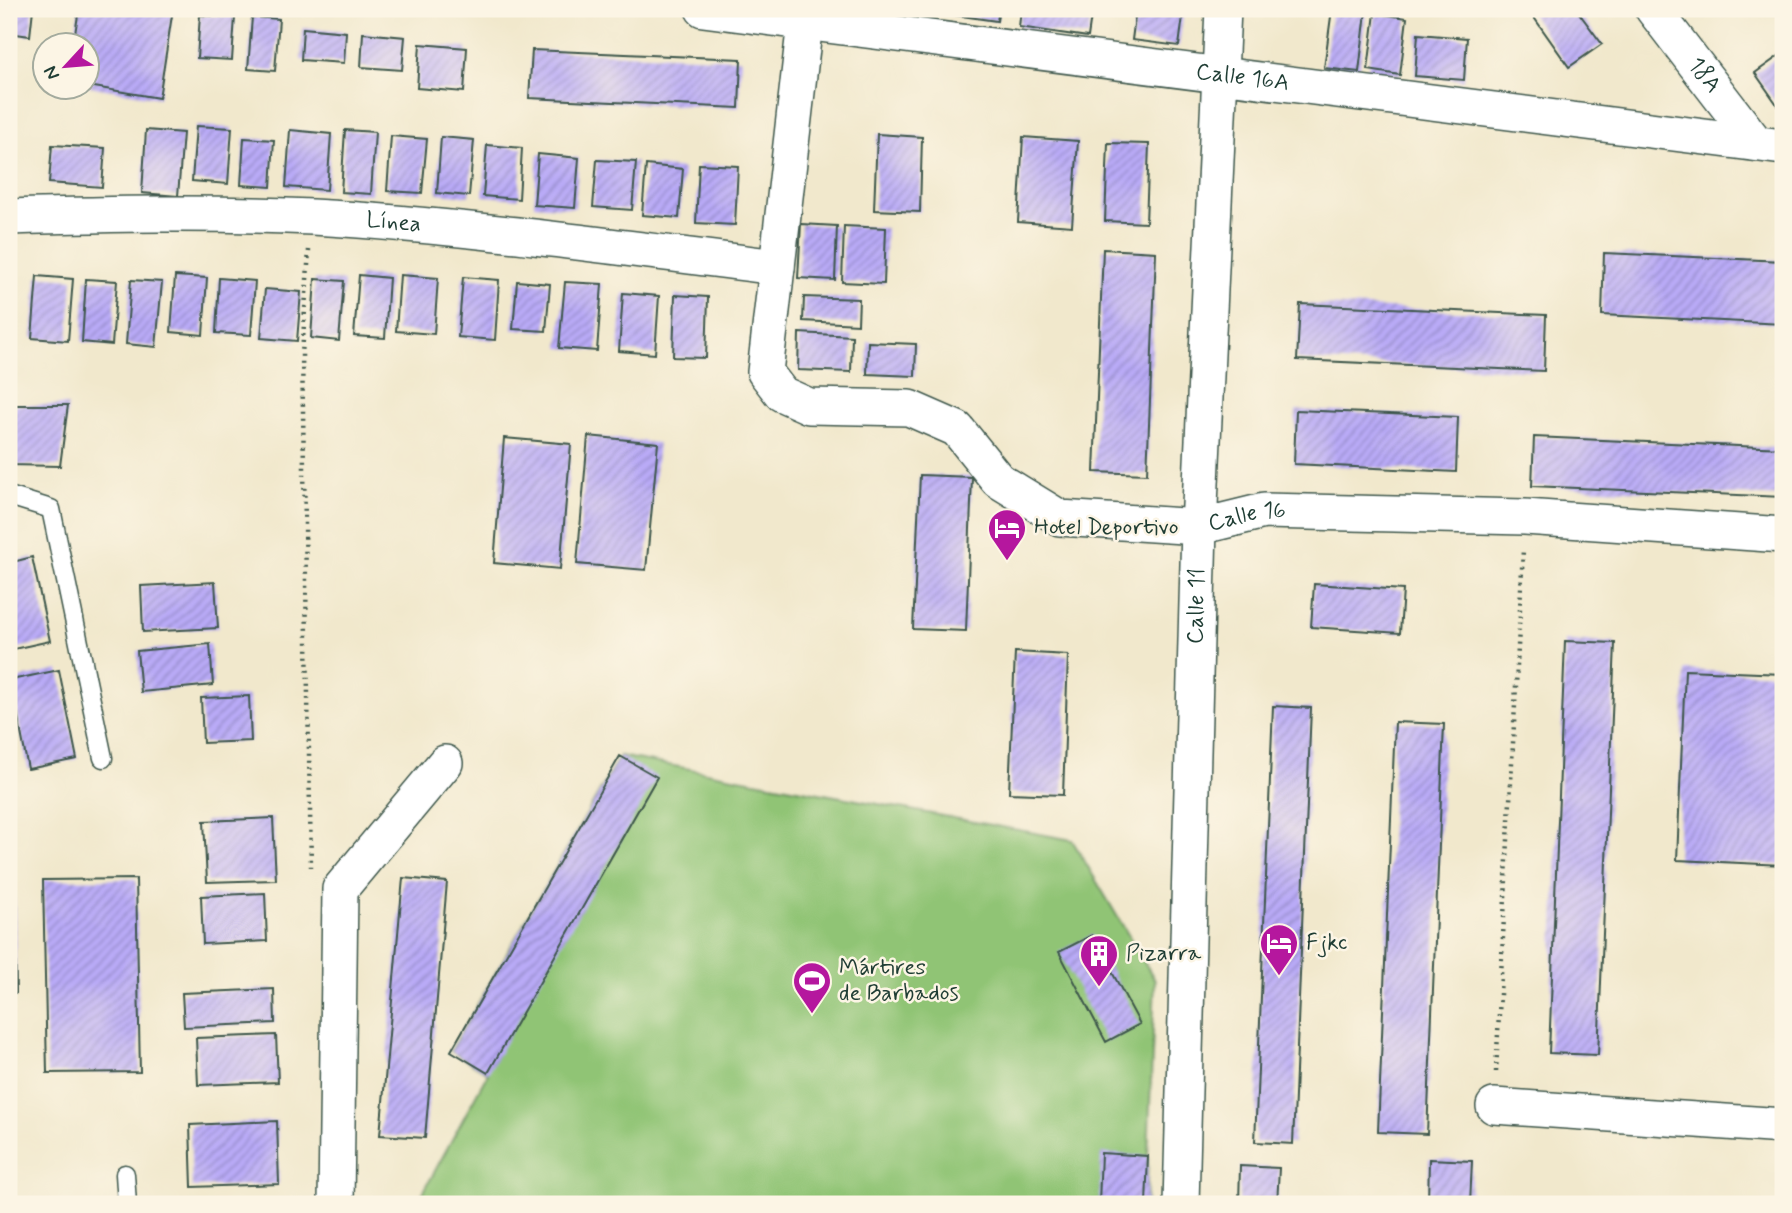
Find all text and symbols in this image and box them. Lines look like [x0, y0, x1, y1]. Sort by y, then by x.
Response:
north arrow [32, 32, 102, 102]
street label: 18A [1681, 51, 1728, 100]
street label: Calle 16A [1194, 57, 1291, 99]
text: N [38, 62, 66, 84]
street label: Línea [365, 206, 422, 240]
street label: Calle 16 [1205, 496, 1286, 539]
hotel icon: Hotel Deportivo [986, 507, 1028, 562]
place label: Hotel Deportivo [1034, 513, 1179, 543]
street label: Calle 11 [1181, 568, 1213, 645]
hotel icon: Fjkc [1258, 922, 1300, 977]
place label: Fjkc [1306, 928, 1347, 958]
building icon: Pizarra [1078, 933, 1120, 988]
place label: Pizarra [1126, 939, 1202, 969]
place label: Mártires de Barbados [839, 953, 959, 1009]
sports icon: Mártires de Barbados [791, 960, 833, 1015]

